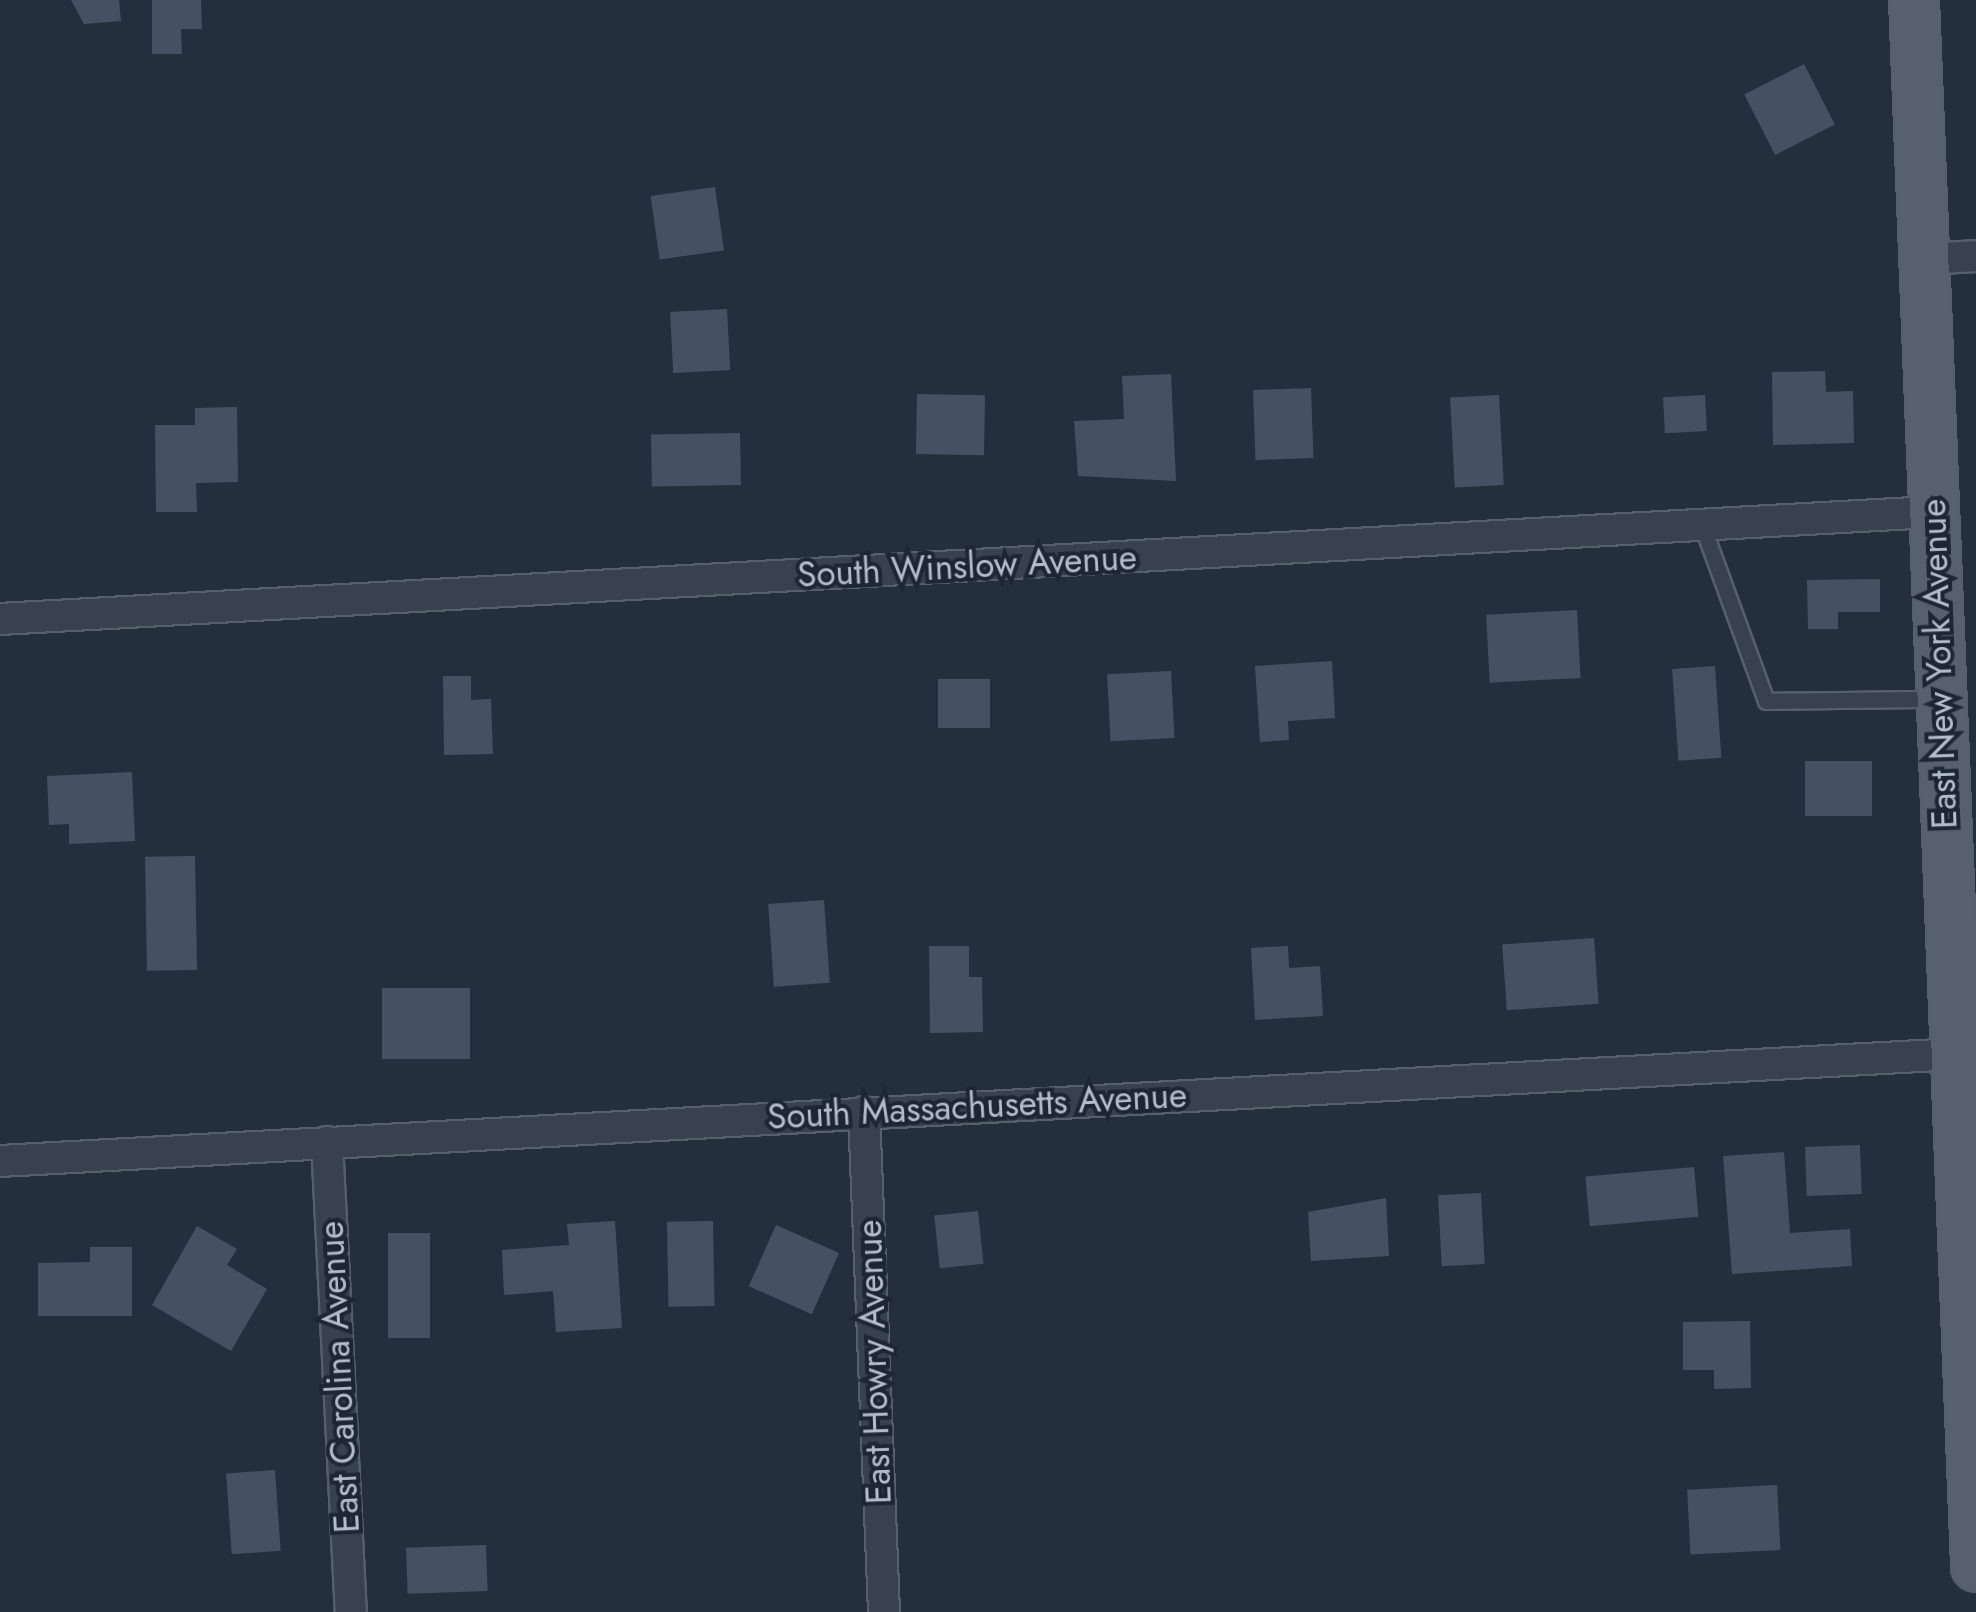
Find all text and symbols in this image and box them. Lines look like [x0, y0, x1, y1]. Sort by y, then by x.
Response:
street label: East New York Avenue [1912, 498, 1966, 830]
street label: South Winslow Avenue [796, 536, 1138, 596]
street label: South Massachusetts Avenue [766, 1074, 1188, 1138]
street label: East Howry Avenue [848, 1219, 900, 1505]
street label: East Carolina Avenue [310, 1220, 368, 1534]

